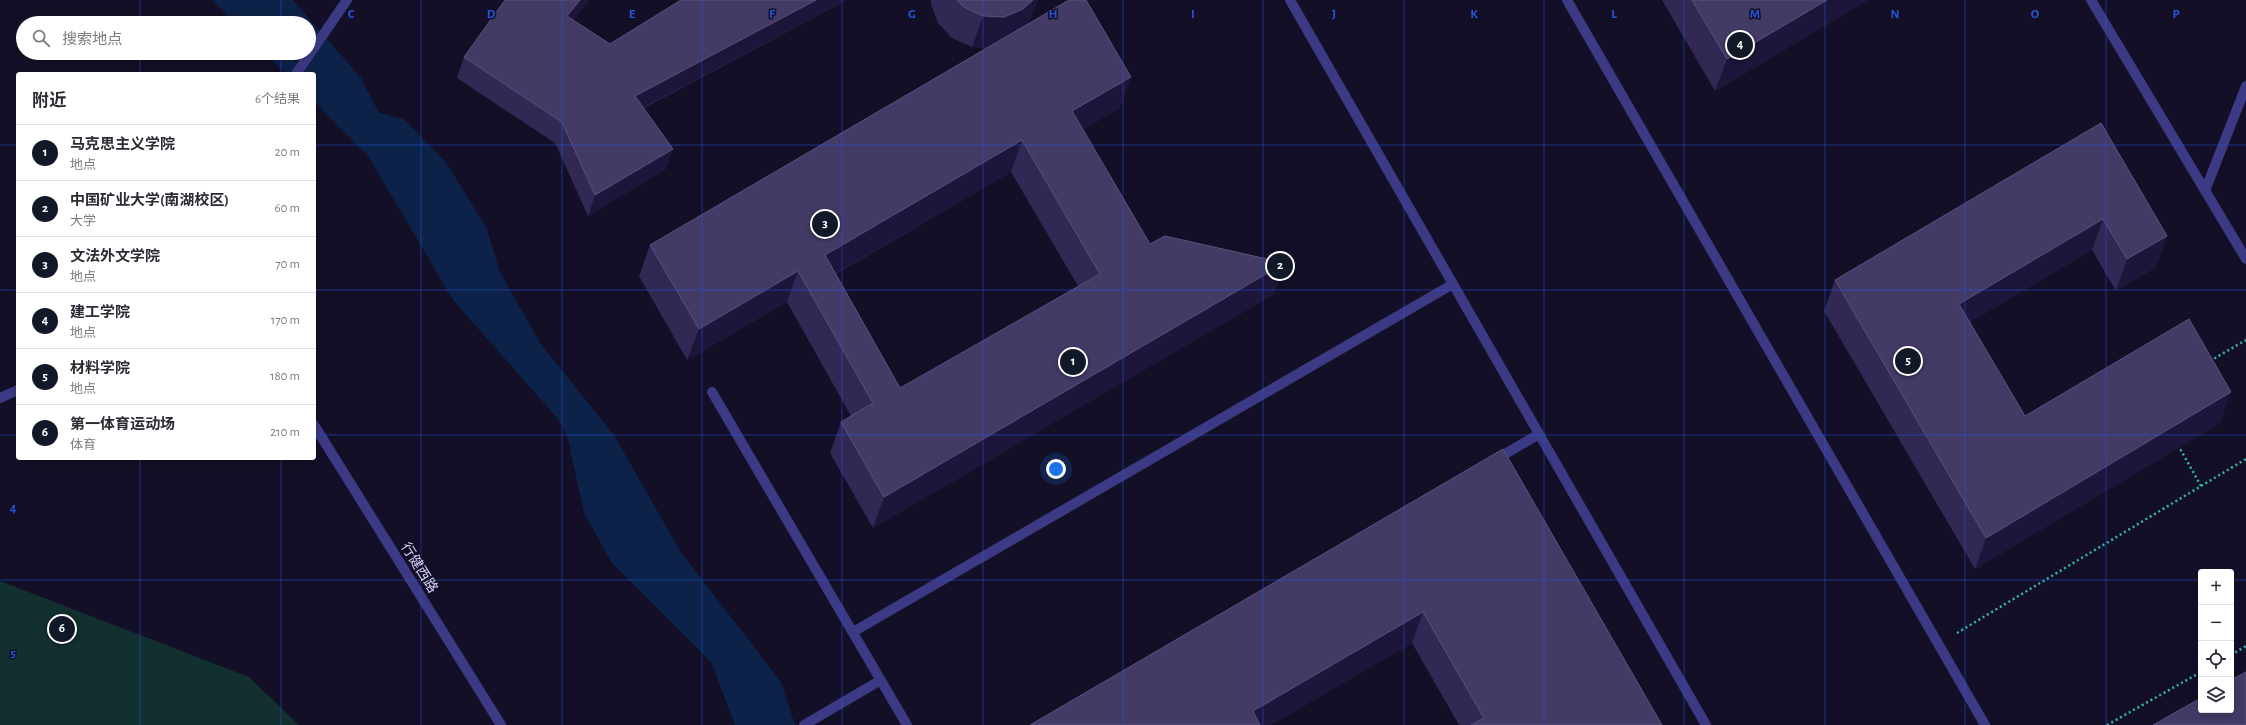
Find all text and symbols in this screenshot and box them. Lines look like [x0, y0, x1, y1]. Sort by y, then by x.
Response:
text: C [348, 8, 355, 21]
text: D [487, 8, 496, 21]
text: E [629, 8, 636, 21]
text: F [769, 8, 776, 21]
text: G [908, 8, 916, 21]
text: H [1048, 8, 1058, 21]
text: I [1191, 8, 1195, 21]
text: J [1332, 8, 1336, 21]
text: K [1470, 8, 1478, 21]
text: L [1611, 8, 1617, 21]
text: M [1750, 8, 1760, 21]
text: N [1890, 8, 1900, 21]
text: O [2031, 8, 2040, 21]
text: P [2172, 8, 2180, 21]
search box [16, 16, 316, 60]
icon: search [30, 27, 52, 49]
pin: 4 [1727, 30, 1753, 60]
text: 搜索地点 [62, 32, 122, 47]
text: 附近 [32, 92, 66, 109]
text: 6个结果 [255, 93, 300, 106]
text: 马克思主义学院 [70, 137, 175, 152]
text: 1 [43, 146, 47, 159]
text: 20 m [275, 146, 300, 159]
text: 地点 [70, 159, 96, 172]
text: 中国矿业大学(南湖校区) [70, 193, 229, 208]
text: 2 [42, 202, 48, 215]
text: 60 m [274, 202, 300, 215]
pin: 3 [812, 209, 838, 239]
text: 大学 [70, 215, 96, 228]
text: 文法外文学院 [70, 249, 160, 264]
pin: 2 [1267, 251, 1293, 281]
text: 3 [42, 258, 48, 271]
text: 70 m [275, 258, 300, 271]
text: 地点 [70, 271, 96, 284]
text: 建工学院 [70, 305, 130, 320]
text: 4 [42, 314, 48, 327]
text: 170 m [271, 314, 300, 327]
text: 地点 [70, 327, 96, 340]
pin: 5 [1895, 346, 1921, 376]
pin: 1 [1060, 347, 1086, 377]
text: 材料学院 [70, 361, 130, 376]
text: 5 [42, 370, 48, 383]
text: 180 m [270, 370, 300, 383]
text: 地点 [70, 383, 96, 396]
text: 第一体育运动场 [70, 417, 175, 432]
text: 6 [42, 426, 48, 439]
text: 210 m [270, 426, 300, 439]
text: 体育 [70, 439, 96, 452]
your location [1046, 459, 1066, 479]
text: 4 [10, 502, 17, 515]
street label: 行健西路 [398, 539, 441, 595]
map controls [2198, 569, 2234, 713]
button: + [2198, 569, 2234, 605]
button: − [2198, 605, 2234, 641]
pin: 6 [49, 614, 75, 644]
button: locate [2198, 641, 2234, 677]
text: 5 [10, 647, 16, 660]
button: layers [2198, 677, 2234, 713]

